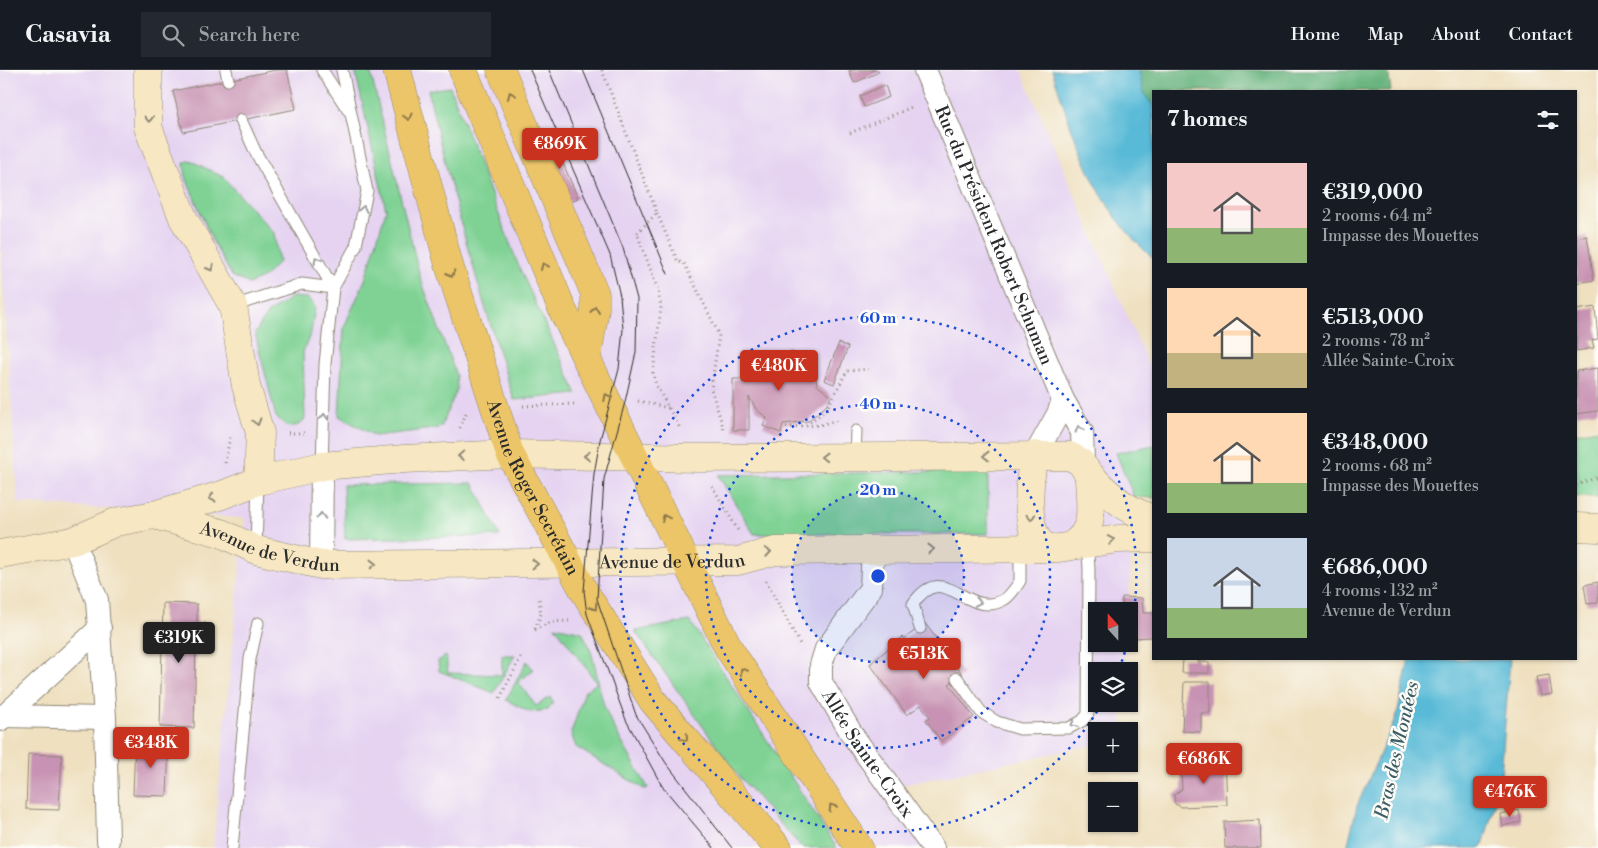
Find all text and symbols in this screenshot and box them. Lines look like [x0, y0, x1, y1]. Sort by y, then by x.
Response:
search box [141, 12, 491, 57]
text: Casavia [25, 20, 111, 50]
icon: search [159, 21, 187, 49]
text: Search here [199, 23, 300, 47]
text: Home [1291, 23, 1340, 46]
text: Map [1368, 23, 1404, 46]
text: About [1432, 23, 1481, 46]
text: Contact [1509, 23, 1573, 46]
one-way arrow [507, 91, 518, 100]
street label: Rue du Président Robert Schuman [929, 102, 1058, 369]
icon: filters [1534, 106, 1562, 134]
text: 7 homes [1167, 107, 1248, 133]
one-way arrow [402, 113, 413, 122]
one-way arrow [143, 115, 154, 123]
pin: €869K [525, 128, 595, 170]
text: €869K [533, 134, 587, 154]
text: €319,000 [1322, 180, 1423, 206]
icon: home [1207, 183, 1267, 243]
one-way arrow [357, 205, 368, 214]
text: 2 rooms · 64 m² [1322, 206, 1432, 226]
text: Impasse des Mouettes [1322, 226, 1479, 246]
one-way arrow [313, 256, 323, 265]
one-way arrow [205, 262, 215, 271]
one-way arrow [540, 262, 551, 271]
one-way arrow [446, 269, 456, 278]
text: €513,000 [1322, 305, 1424, 331]
one-way arrow [589, 306, 600, 314]
icon: home [1207, 308, 1267, 368]
text: 60 m [860, 309, 897, 328]
text: 2 rooms · 78 m² [1322, 331, 1430, 351]
pin: €480K [744, 350, 814, 392]
text: Allée Sainte-Croix [1322, 351, 1454, 371]
text: €480K [751, 356, 807, 376]
one-way arrow [603, 394, 613, 403]
text: 40 m [859, 395, 897, 414]
street label: Avenue Roger Secrétain [481, 396, 584, 580]
one-way arrow [319, 413, 329, 421]
one-way arrow [251, 417, 261, 425]
one-way arrow [1075, 425, 1085, 434]
text: €348,000 [1322, 430, 1428, 456]
icon: home [1207, 433, 1267, 493]
one-way arrow [457, 450, 465, 461]
one-way arrow [583, 451, 590, 461]
one-way arrow [982, 451, 990, 461]
one-way arrow [819, 452, 827, 462]
text: 2 rooms · 68 m² [1322, 456, 1432, 476]
text: Impasse des Mouettes [1322, 476, 1479, 496]
text: 20 m [860, 481, 897, 500]
one-way arrow [209, 493, 217, 503]
one-way arrow [316, 512, 326, 520]
one-way arrow [1025, 513, 1036, 521]
one-way arrow [660, 514, 671, 523]
street label: Avenue de Verdun [197, 517, 340, 577]
one-way arrow [1107, 536, 1116, 546]
one-way arrow [927, 543, 935, 554]
one-way arrow [764, 548, 773, 558]
street label: Avenue de Verdun [598, 549, 748, 574]
text: €686,000 [1322, 555, 1428, 581]
icon: home [1207, 558, 1267, 618]
one-way arrow [369, 559, 377, 570]
one-way arrow [532, 559, 539, 569]
centre of rings [869, 567, 887, 585]
text: 4 rooms · 132 m² [1322, 581, 1438, 601]
one-way arrow [973, 597, 982, 607]
one-way arrow [588, 601, 597, 610]
text: Avenue de Verdun [1322, 601, 1451, 621]
north arrow [1088, 602, 1138, 652]
map controls [1088, 602, 1138, 832]
pin: €319K [144, 622, 214, 664]
text: €319K [154, 628, 204, 648]
pin: €513K [889, 638, 959, 680]
text: €513K [899, 644, 949, 664]
button: layers [1088, 662, 1138, 712]
one-way arrow [740, 667, 750, 676]
water label: Bras des Montées [1369, 679, 1425, 823]
street label: Allée Sainte-Croix [816, 685, 919, 823]
one-way arrow [1071, 718, 1080, 728]
button: + [1088, 722, 1138, 772]
pin: €348K [116, 726, 186, 769]
text: €348K [124, 733, 178, 753]
one-way arrow [679, 733, 688, 742]
pin: €686K [1169, 742, 1239, 785]
text: €686K [1177, 749, 1231, 769]
pin: €476K [1475, 776, 1545, 818]
button: − [1088, 782, 1138, 832]
text: €476K [1484, 782, 1536, 802]
one-way arrow [829, 804, 838, 813]

